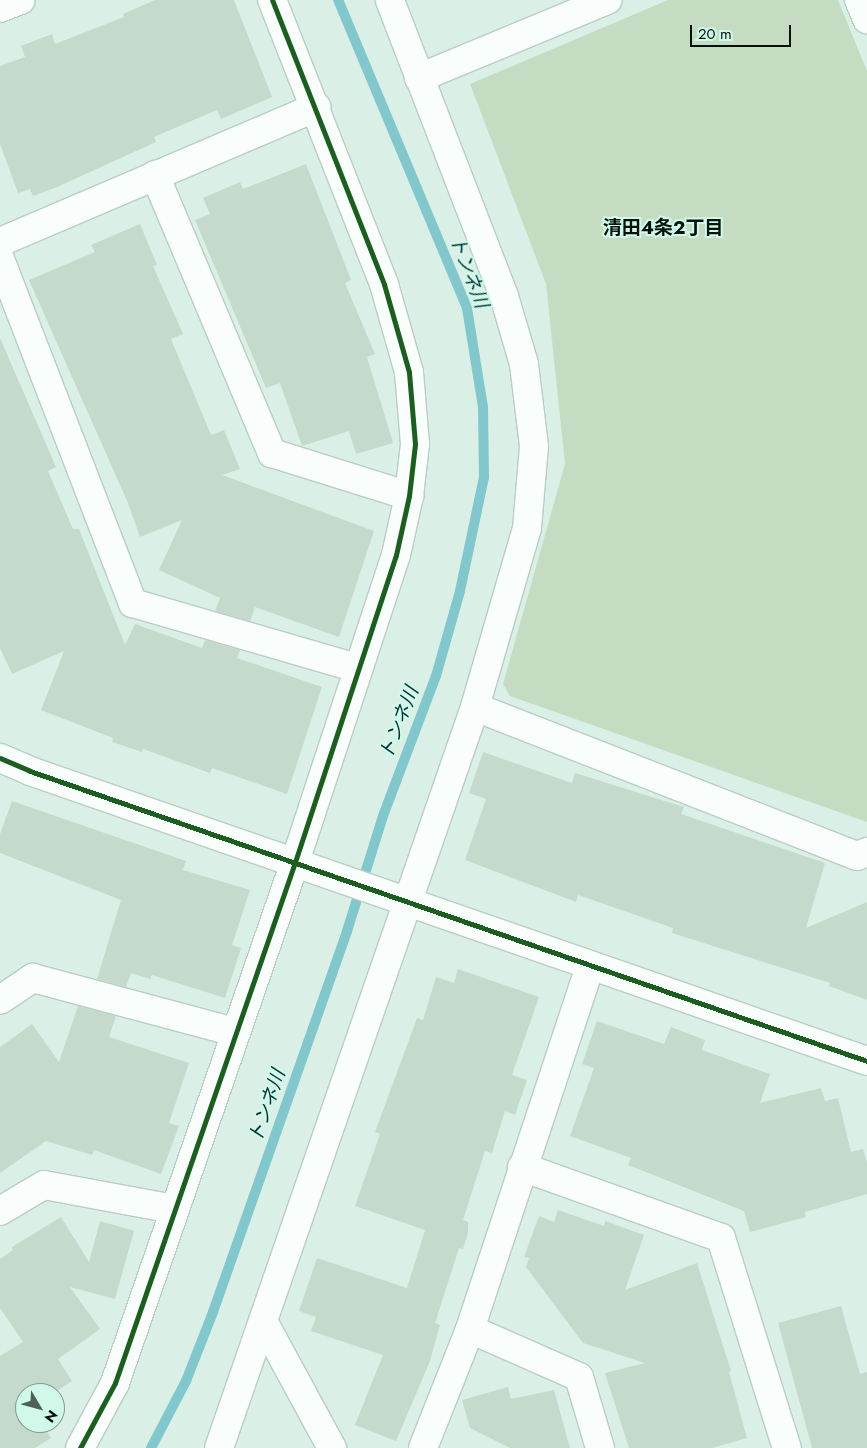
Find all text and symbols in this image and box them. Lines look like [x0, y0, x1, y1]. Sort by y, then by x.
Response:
scale bar [692, 15, 793, 47]
text: 20 m [698, 23, 732, 45]
district label: 清田4条2丁目 [603, 217, 723, 239]
water label: トンネ川 [445, 232, 493, 312]
water label: トンネ川 [375, 683, 423, 763]
water label: トンネ川 [244, 1066, 290, 1146]
north arrow [15, 1383, 65, 1433]
text: N [40, 1406, 63, 1427]

